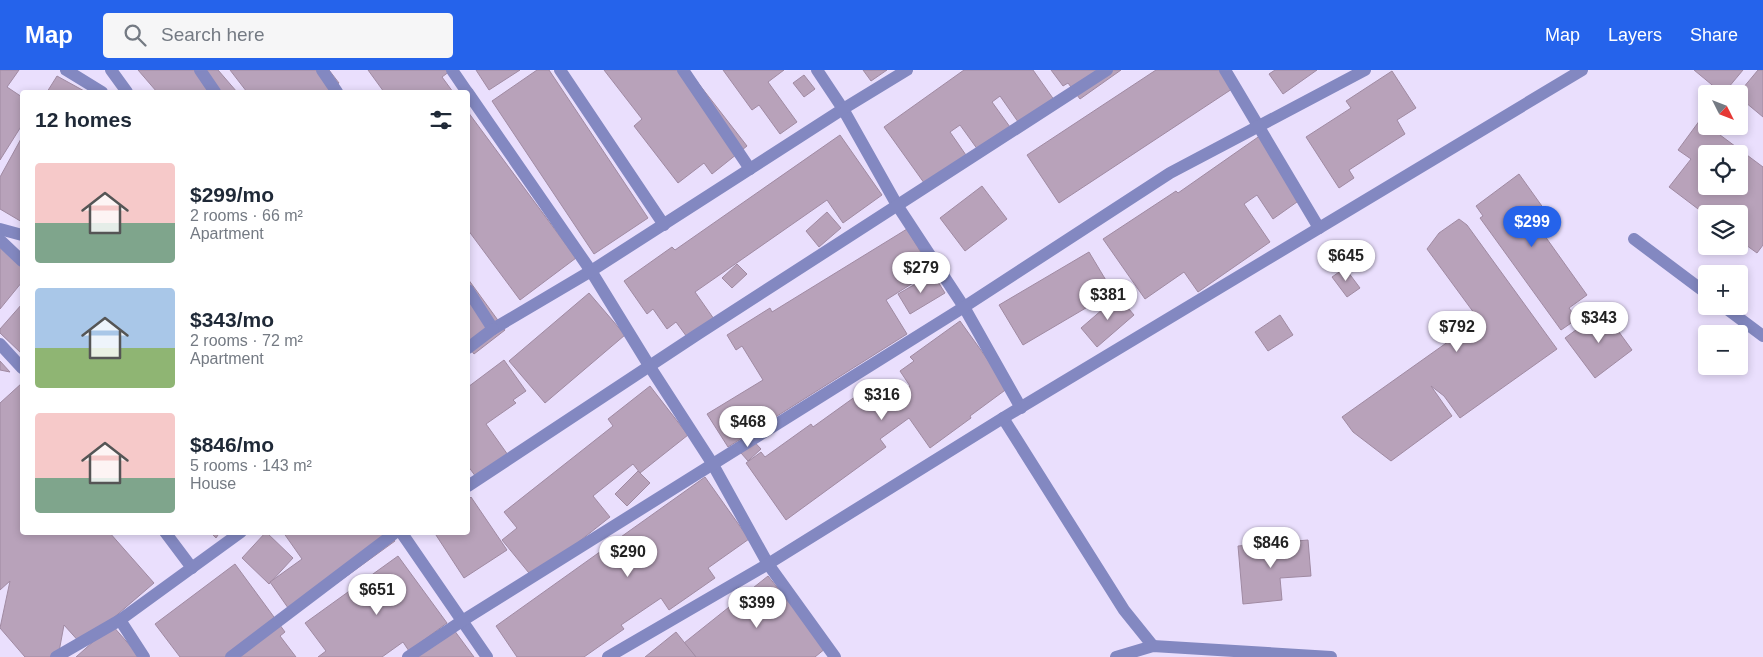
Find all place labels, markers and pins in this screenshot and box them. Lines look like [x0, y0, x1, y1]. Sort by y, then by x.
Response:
pin: $299 [1502, 206, 1562, 248]
pin: $645 [1316, 240, 1376, 282]
pin: $279 [891, 252, 951, 294]
pin: $381 [1078, 278, 1138, 321]
pin: $343 [1569, 302, 1629, 344]
pin: $792 [1427, 310, 1487, 353]
pin: $316 [852, 378, 912, 421]
pin: $468 [718, 406, 778, 448]
pin: $846 [1241, 526, 1301, 569]
pin: $290 [598, 536, 658, 578]
pin: $651 [347, 574, 407, 616]
pin: $399 [727, 586, 787, 629]

